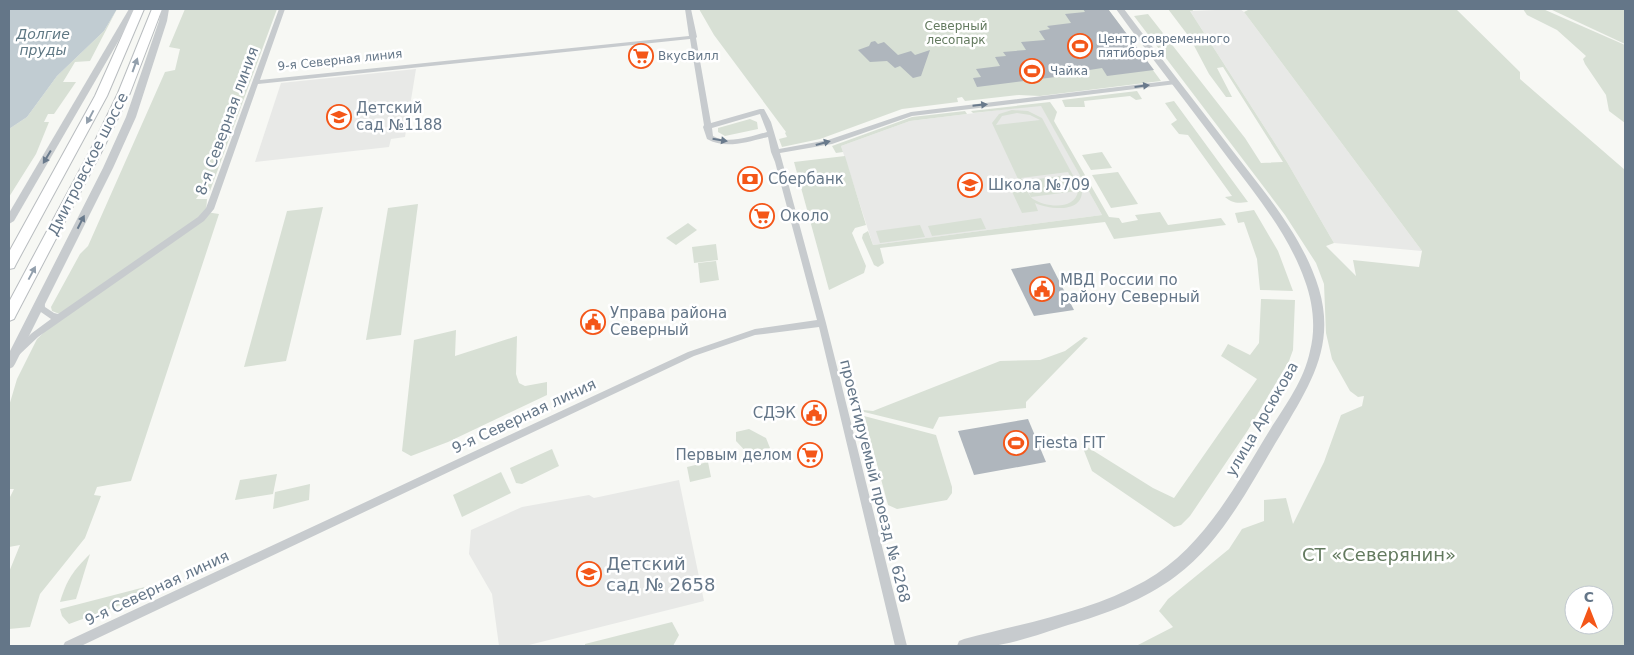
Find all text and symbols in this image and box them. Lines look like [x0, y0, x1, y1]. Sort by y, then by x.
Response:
park label: Северный лесопарк [925, 19, 987, 47]
water label: Долгие пруды [15, 26, 70, 58]
place label: Центр современного пятиборья [1098, 32, 1230, 60]
sports icon: Центр современного пятиборья [1067, 33, 1093, 59]
supermarket icon: ВкусВилл [628, 43, 654, 69]
street label: 8-я Северная линия [192, 44, 262, 198]
street label: 9-я Северная линия [277, 46, 403, 74]
place label: ВкусВилл [658, 49, 719, 63]
one-way arrow [132, 57, 139, 72]
sports icon: Чайка [1019, 58, 1045, 84]
place label: Чайка [1050, 64, 1088, 78]
one-way arrow [1134, 82, 1150, 90]
street label: Дмитровское шоссе [44, 89, 132, 239]
place label: Детский сад №1188 [356, 99, 442, 134]
one-way arrow [973, 101, 989, 109]
school or university icon: Детский сад №1188 [326, 104, 352, 130]
one-way arrow [86, 110, 94, 124]
one-way arrow [712, 137, 728, 145]
one-way arrow [816, 139, 831, 147]
one-way arrow [43, 150, 52, 163]
bank icon: Сбербанк [737, 166, 763, 192]
place label: Сбербанк [768, 170, 844, 188]
school or university icon: Школа №709 [957, 172, 983, 198]
place label: Школа №709 [988, 176, 1090, 194]
supermarket icon: Около [749, 203, 775, 229]
place label: Около [780, 207, 829, 225]
one-way arrow [77, 215, 85, 229]
one-way arrow [28, 265, 36, 280]
place label: МВД России по району Северный [1060, 271, 1200, 306]
public building icon: МВД России по району Северный [1029, 276, 1055, 302]
place label: Управа района Северный [610, 304, 727, 339]
public building icon: Управа района Северный [580, 309, 606, 335]
street label: проектируемый проезд № 6268 [836, 358, 914, 604]
street label: улица Арсюкова [1222, 359, 1302, 479]
street label: 9-я Северная линия [449, 375, 599, 457]
public building icon: СДЭК [801, 400, 827, 426]
place label: СДЭК [753, 404, 796, 422]
sports icon: Fiesta FIT [1003, 430, 1029, 456]
place label: Fiesta FIT [1034, 434, 1106, 452]
supermarket icon: Первым делом [797, 442, 823, 468]
place label: Первым делом [676, 446, 792, 464]
park label: СТ «Северянин» [1302, 544, 1456, 565]
street label: 9-я Северная линия [82, 547, 232, 629]
place label: Детский сад № 2658 [606, 553, 715, 595]
school or university icon: Детский сад № 2658 [576, 561, 602, 587]
north arrow [1564, 585, 1614, 635]
text: С [1584, 589, 1594, 605]

